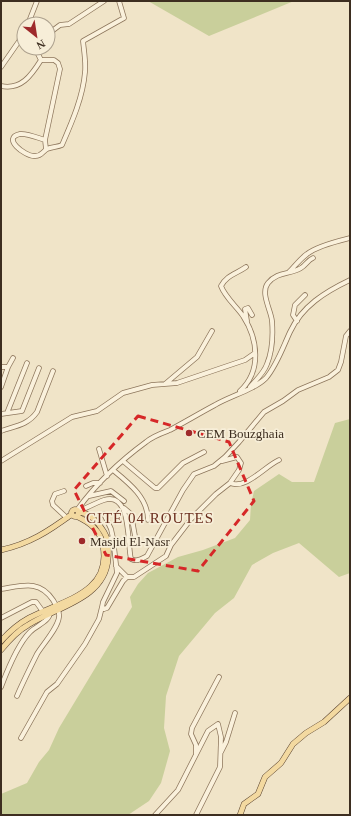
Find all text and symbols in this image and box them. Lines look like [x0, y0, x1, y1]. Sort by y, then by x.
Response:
north arrow [16, 16, 56, 56]
text: N [35, 37, 47, 52]
place label: CEM Bouzghaia [197, 426, 284, 441]
marker: CEM Bouzghaia [184, 428, 194, 438]
district label: CITÉ 04 ROUTES [86, 510, 214, 526]
place label: Masjid El-Nasr [90, 534, 170, 549]
marker: Masjid El-Nasr [77, 536, 87, 546]

